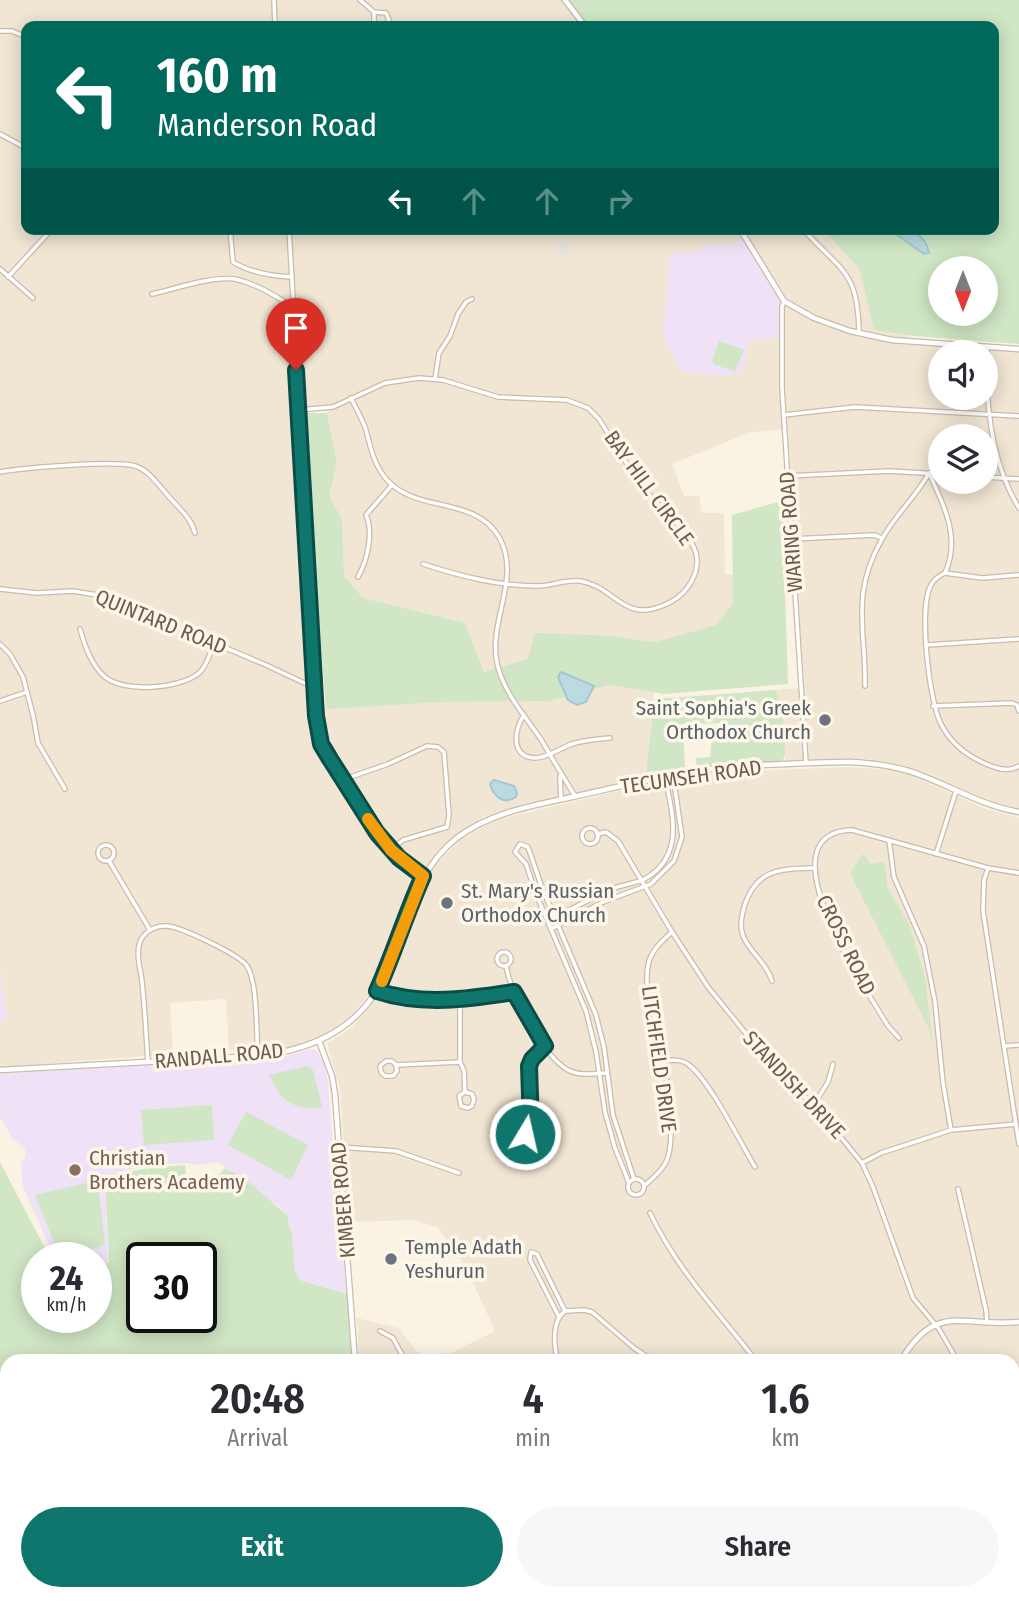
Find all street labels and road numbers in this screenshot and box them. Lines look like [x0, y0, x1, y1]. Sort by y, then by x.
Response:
street label: BAY HILL CIRCLE [599, 425, 700, 551]
street label: WARING ROAD [774, 471, 808, 593]
street label: QUINTARD ROAD [91, 584, 231, 660]
street label: TECUMSEH ROAD [619, 754, 763, 800]
street label: CROSS ROAD [811, 891, 881, 999]
street label: LITCHFIELD DRIVE [636, 984, 682, 1134]
street label: STANDISH DRIVE [737, 1026, 851, 1144]
street label: RANDALL ROAD [153, 1037, 285, 1075]
street label: KIMBER ROAD [325, 1141, 361, 1259]

